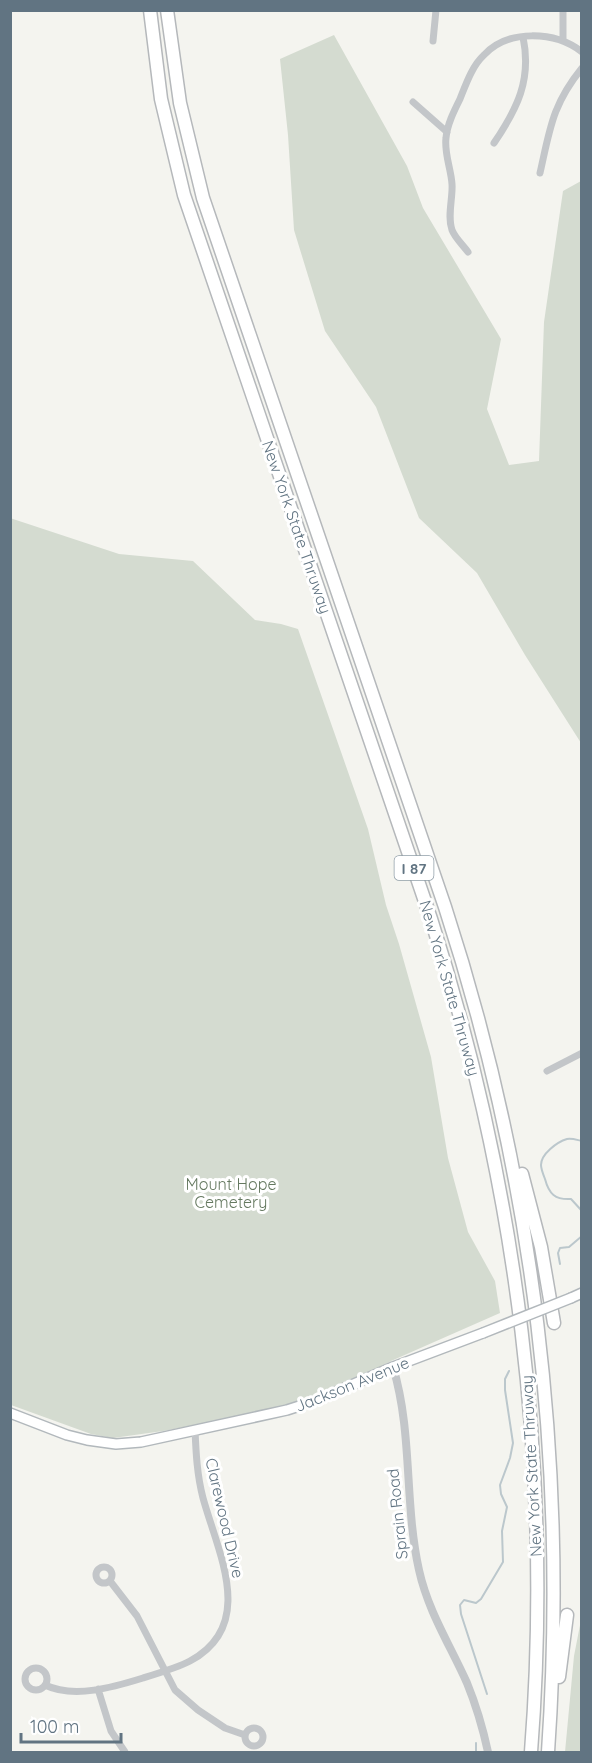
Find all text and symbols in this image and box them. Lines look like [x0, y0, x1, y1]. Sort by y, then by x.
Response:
street label: New York State Thruway [258, 438, 336, 616]
road number: I 87 [394, 856, 434, 880]
street label: New York State Thruway [415, 898, 485, 1078]
park label: Mount Hope Cemetery [186, 1174, 276, 1212]
street label: Jackson Avenue [292, 1352, 412, 1416]
street label: New York State Thruway [516, 1375, 546, 1557]
street label: Clarewood Drive [201, 1456, 249, 1580]
street label: Sprain Road [382, 1468, 412, 1560]
scale bar [21, 1706, 122, 1744]
text: 100 m [30, 1715, 79, 1738]

